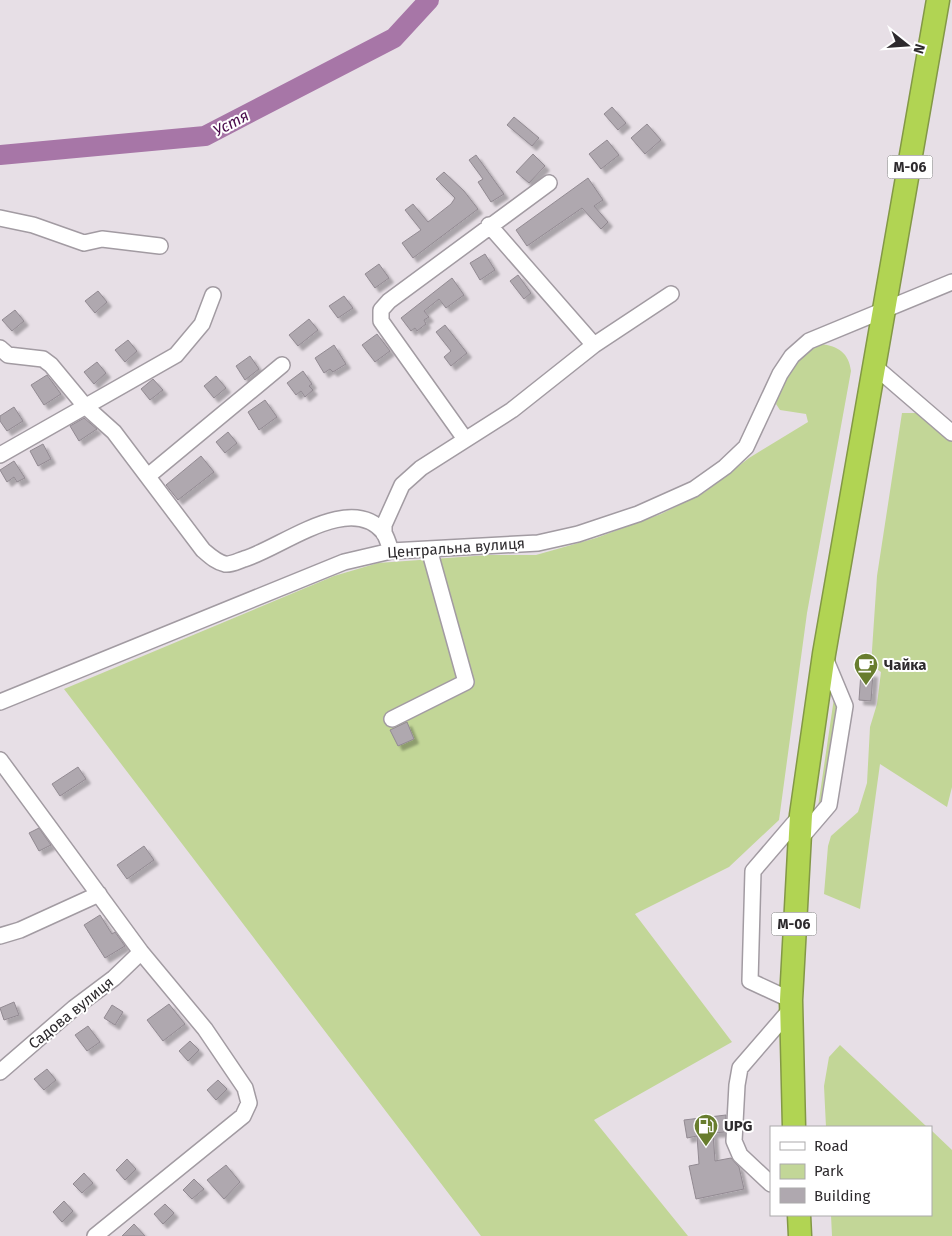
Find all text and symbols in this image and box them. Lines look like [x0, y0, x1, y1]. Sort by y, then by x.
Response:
north arrow [882, 20, 932, 70]
text: N [909, 42, 928, 56]
water label: Устя [210, 106, 252, 140]
road number: М-06 [888, 156, 932, 178]
street label: Центральна вулиця [386, 534, 526, 562]
cafe icon: Чайка [853, 652, 879, 686]
place label: Чайка [884, 656, 927, 674]
road number: М-06 [772, 912, 816, 936]
street label: Садова вулиця [25, 973, 117, 1053]
fuel station icon: UPG [693, 1113, 719, 1147]
place label: UPG [724, 1117, 752, 1135]
legend [770, 1126, 932, 1216]
text: Road [814, 1137, 849, 1155]
text: Park [814, 1162, 844, 1180]
text: Building [814, 1187, 870, 1205]

